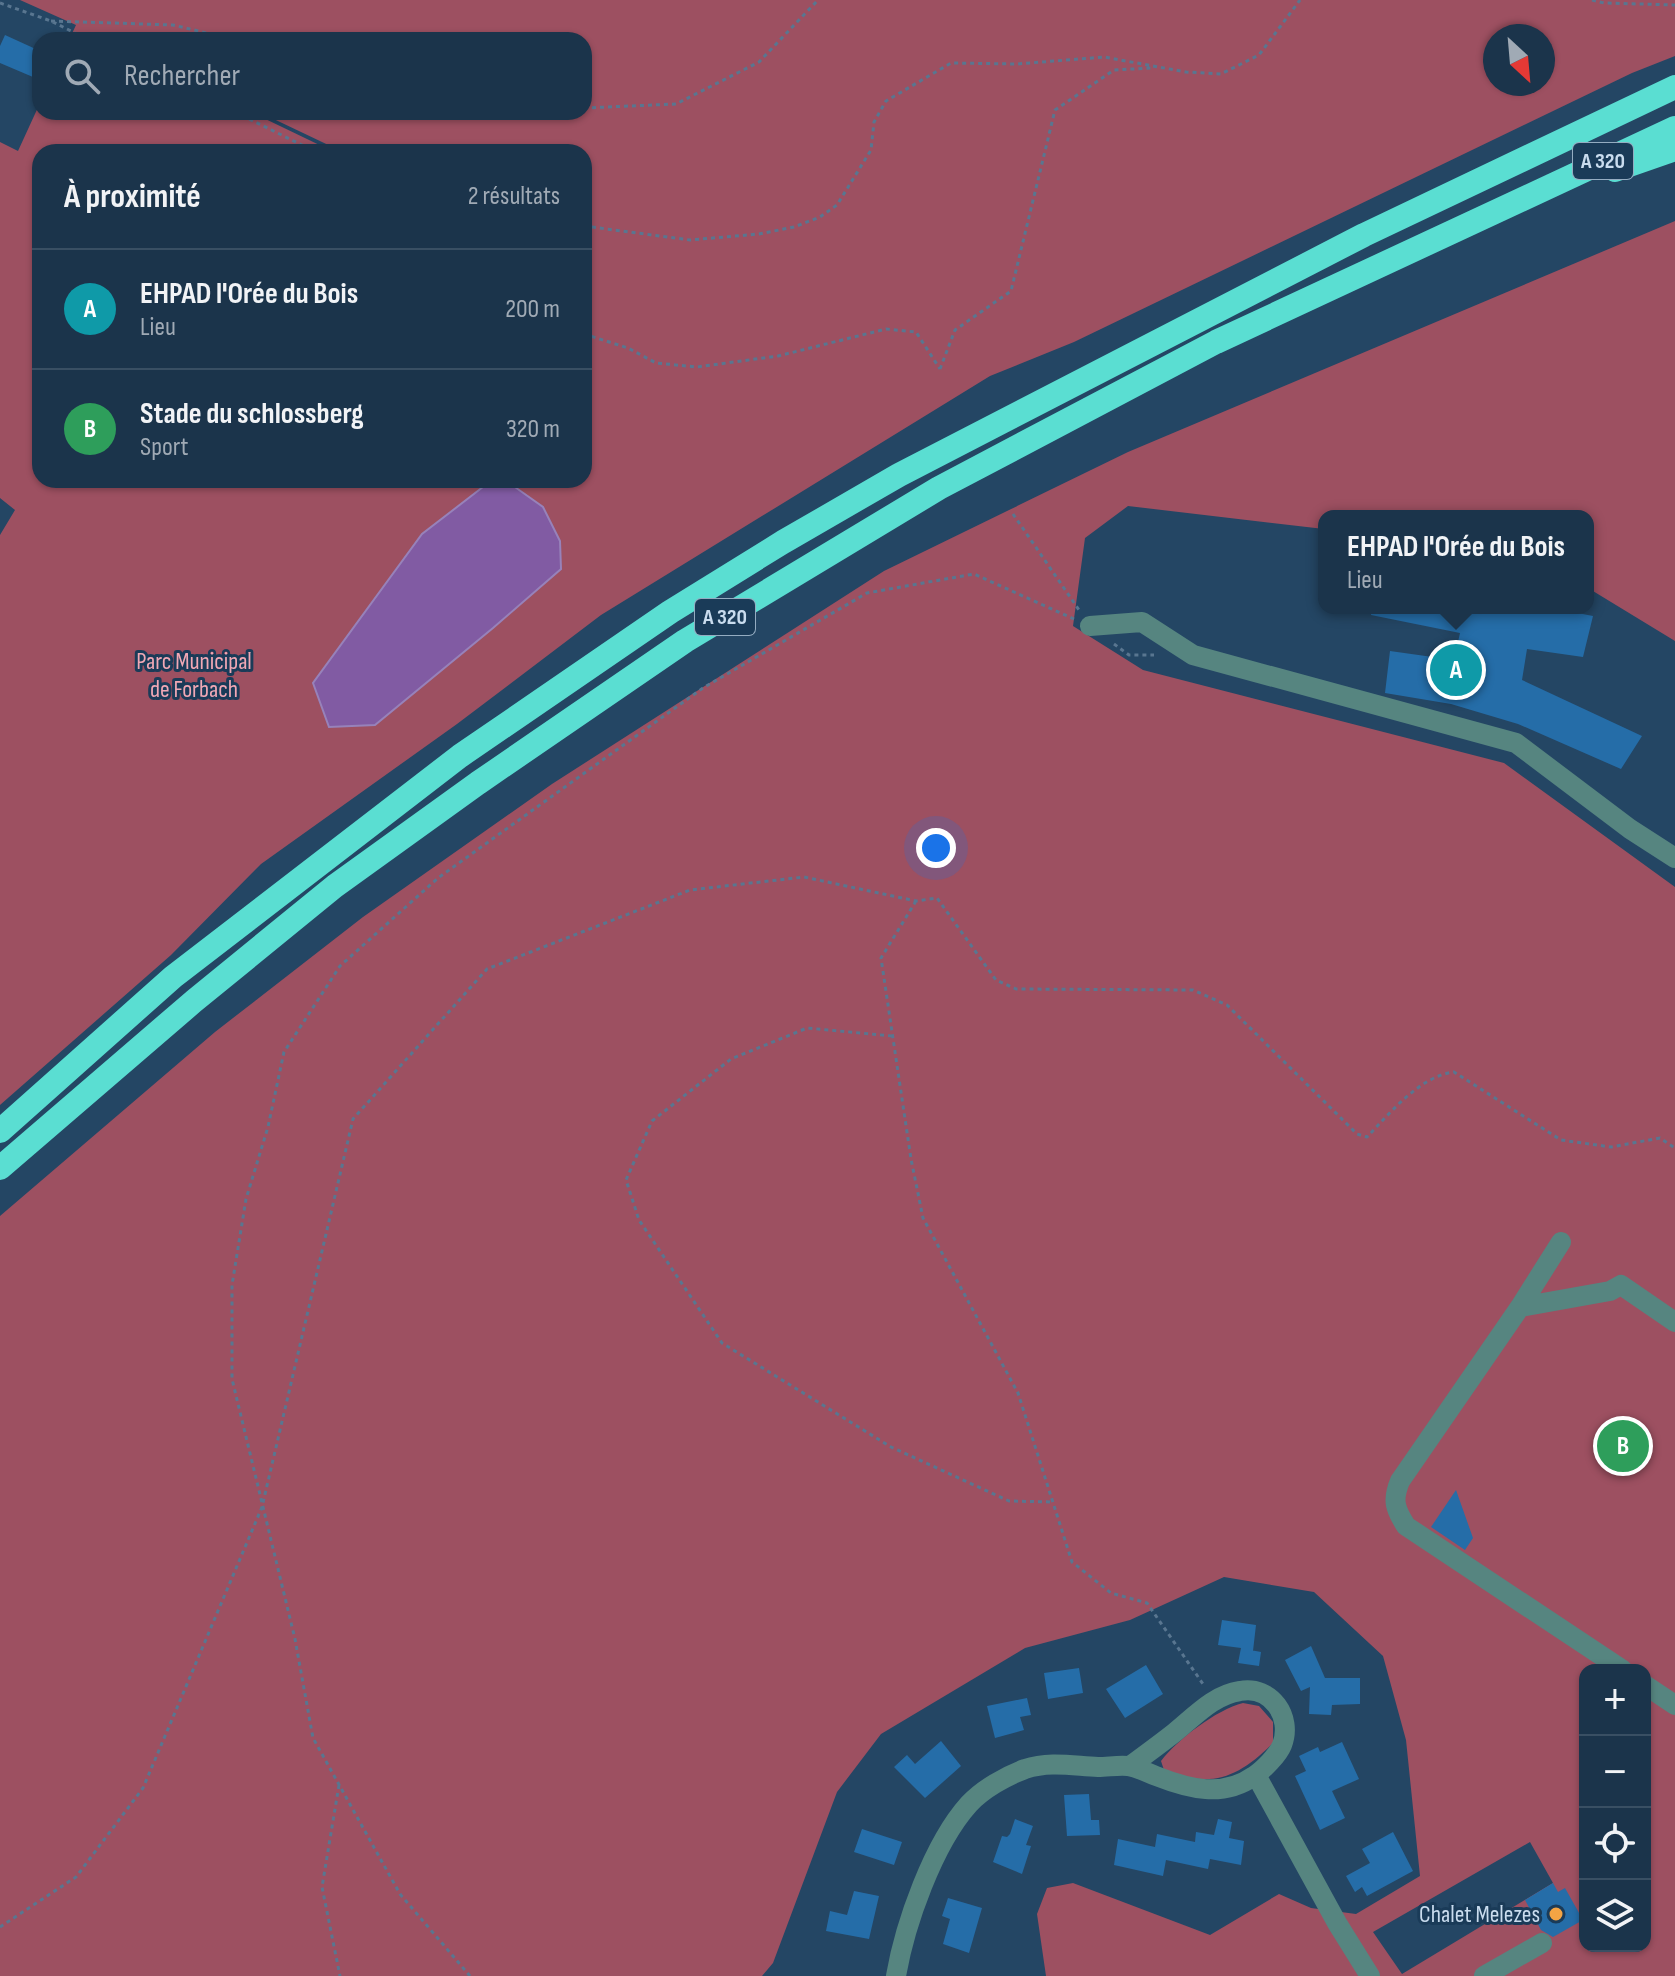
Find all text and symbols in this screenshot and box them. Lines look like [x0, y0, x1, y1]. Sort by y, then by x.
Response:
north arrow [1483, 24, 1555, 96]
search box [32, 32, 592, 120]
icon: search [60, 54, 104, 98]
text: Rechercher [124, 58, 240, 94]
road number: A 320 [1573, 143, 1633, 179]
text: À proximité [64, 176, 201, 217]
text: 2 résultats [468, 181, 560, 212]
text: EHPAD l'Orée du Bois [140, 276, 358, 312]
text: A [84, 294, 96, 325]
text: 200 m [505, 294, 560, 325]
text: Lieu [140, 312, 176, 343]
text: Stade du schlossberg [140, 396, 364, 432]
text: B [84, 414, 96, 445]
text: 320 m [506, 414, 560, 445]
text: Sport [140, 432, 188, 463]
popup [1318, 510, 1594, 614]
text: EHPAD l'Orée du Bois [1347, 529, 1565, 565]
text: Lieu [1347, 565, 1383, 596]
road number: A 320 [695, 599, 755, 635]
pin: A [1430, 640, 1482, 700]
park label: Parc Municipal de Forbach [136, 647, 252, 704]
your location [916, 828, 956, 868]
pin: B [1597, 1416, 1649, 1476]
map controls [1579, 1664, 1651, 1952]
button: + [1579, 1664, 1651, 1736]
button: − [1579, 1736, 1651, 1808]
button: locate [1579, 1808, 1651, 1880]
button: layers [1579, 1880, 1651, 1952]
place label: Chalet Melezes [1419, 1900, 1540, 1929]
marker: Chalet Melezes [1547, 1905, 1565, 1923]

